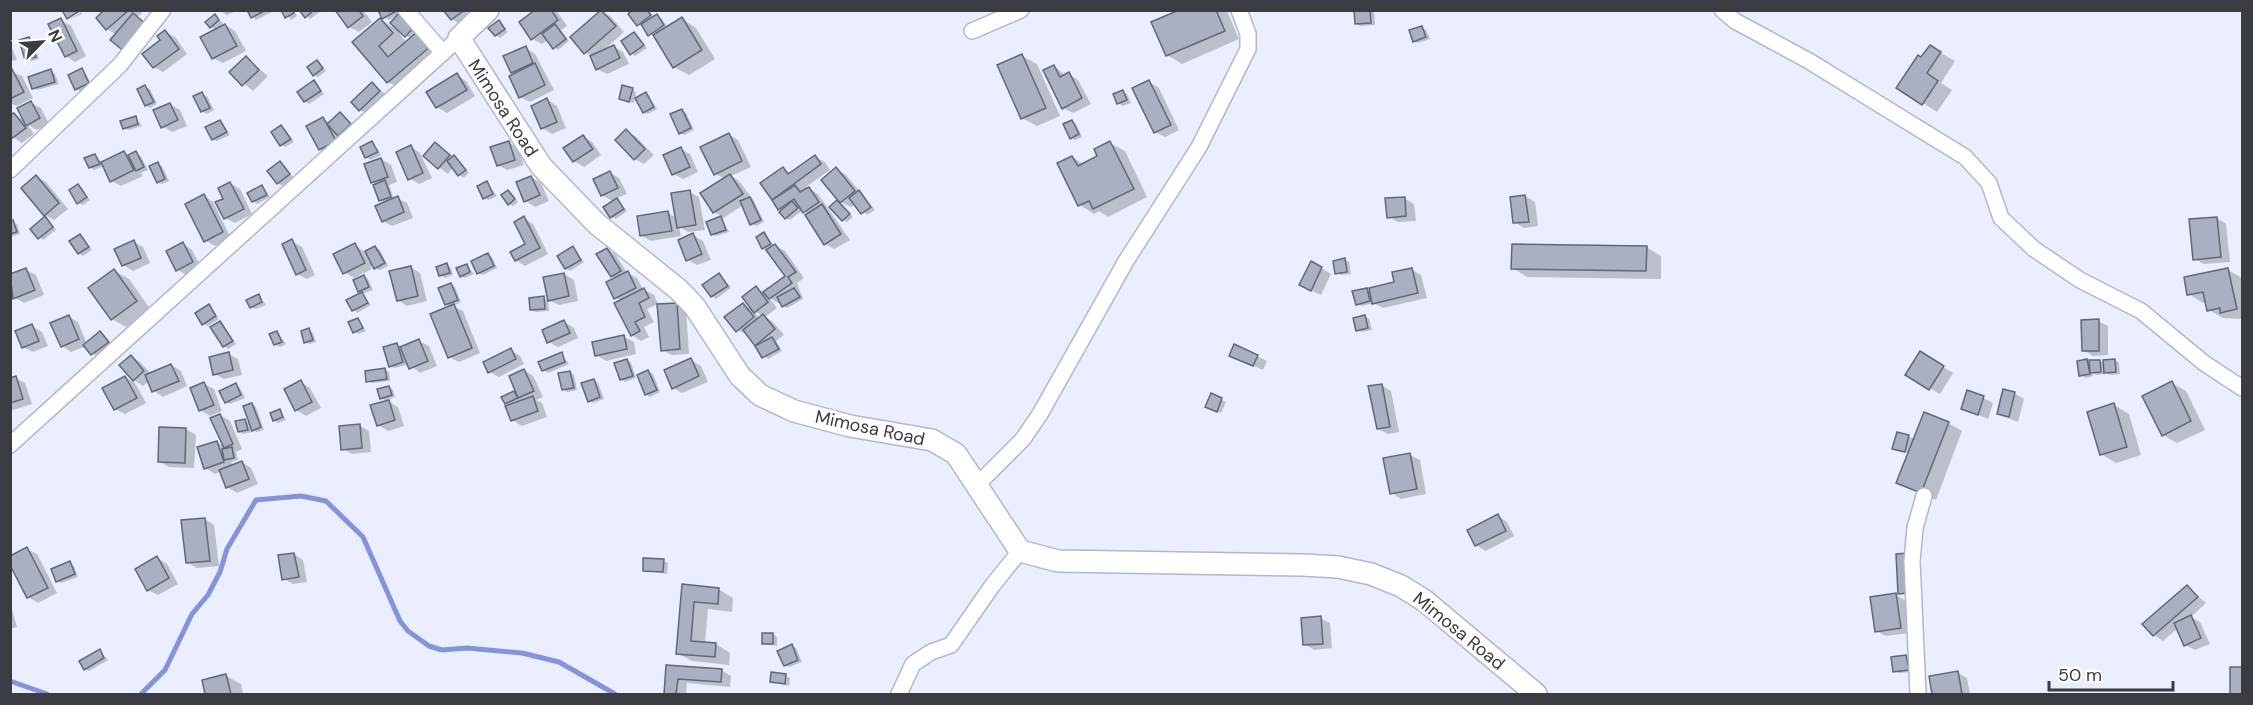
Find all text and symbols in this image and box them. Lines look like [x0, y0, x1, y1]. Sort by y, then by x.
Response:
north arrow [12, 12, 72, 72]
text: N [43, 26, 67, 46]
street label: Mimosa Road [463, 55, 543, 161]
street label: Mimosa Road [813, 405, 927, 451]
street label: Mimosa Road [1408, 587, 1510, 675]
scale bar [2049, 654, 2174, 692]
text: 50 m [2058, 663, 2102, 687]

